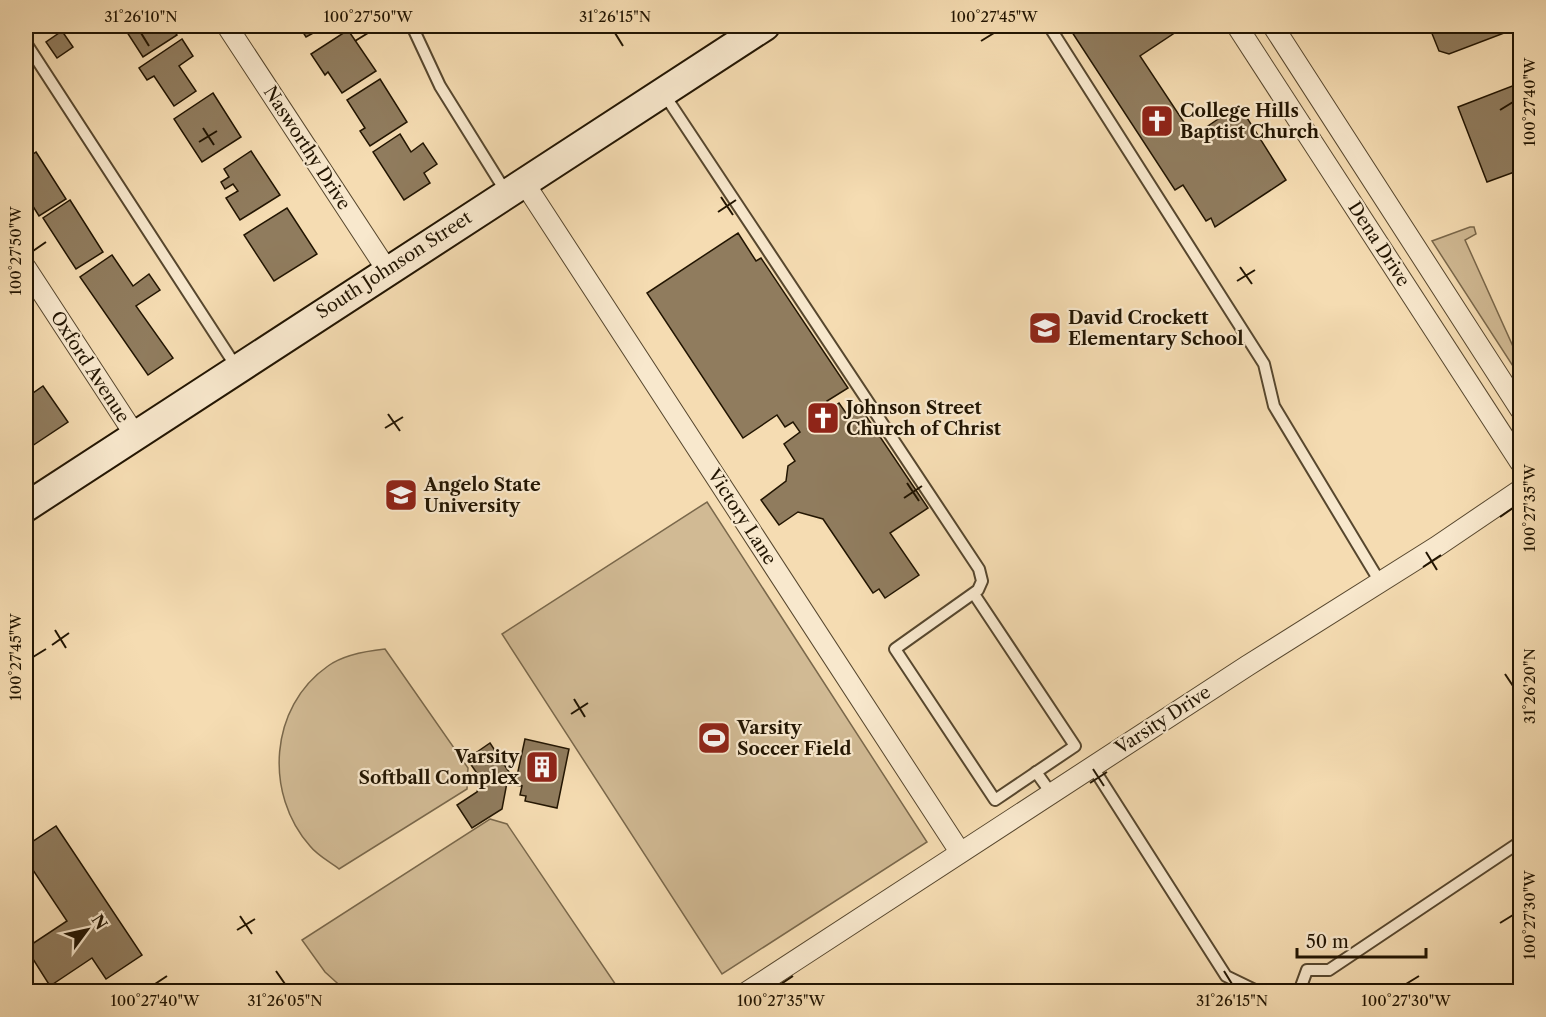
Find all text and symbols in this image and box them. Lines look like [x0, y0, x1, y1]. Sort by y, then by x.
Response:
text: 31°26'10"N [104, 7, 178, 26]
text: 100°27'50"W [323, 7, 413, 26]
text: 31°26'15"N [579, 7, 651, 26]
text: 100°27'45"W [950, 7, 1038, 26]
text: 100°27'40"W [1520, 57, 1539, 146]
street label: Nasworthy Drive [259, 82, 355, 214]
place label: College Hills Baptist Church [1180, 100, 1320, 143]
church icon: College Hills Baptist Church [1139, 103, 1175, 139]
street label: Dena Drive [1343, 197, 1415, 291]
text: 100°27'50"W [6, 206, 25, 296]
street label: South Johnson Street [312, 206, 476, 324]
street label: Oxford Avenue [46, 307, 134, 427]
place label: David Crockett Elementary School [1068, 307, 1244, 350]
school or university icon: David Crockett Elementary School [1027, 310, 1063, 346]
place label: Johnson Street Church of Christ [843, 397, 1002, 440]
church icon: Johnson Street Church of Christ [805, 400, 841, 436]
text: 100°27'35"W [1520, 463, 1539, 552]
street label: Victory Lane [702, 464, 781, 569]
place label: Angelo State University [423, 474, 541, 517]
school or university icon: Angelo State University [383, 477, 419, 513]
text: 100°27'45"W [6, 613, 25, 701]
text: 31°26'20"N [1520, 648, 1539, 724]
street label: Varsity Drive [1110, 681, 1215, 759]
place label: Varsity Soccer Field [736, 717, 851, 760]
sports icon: Varsity Soccer Field [696, 720, 732, 756]
place label: Varsity Softball Complex [358, 746, 520, 789]
building icon: Varsity Softball Complex [524, 749, 560, 785]
text: 100°27'30"W [1520, 870, 1539, 960]
north arrow [57, 900, 117, 960]
text: N [87, 911, 112, 933]
scale bar [1297, 921, 1426, 959]
text: 50 m [1306, 931, 1349, 953]
text: 100°27'40"W [111, 991, 200, 1010]
text: 31°26'05"N [247, 991, 323, 1010]
text: 100°27'35"W [737, 991, 826, 1010]
text: 31°26'15"N [1196, 991, 1268, 1010]
text: 100°27'30"W [1361, 991, 1451, 1010]

